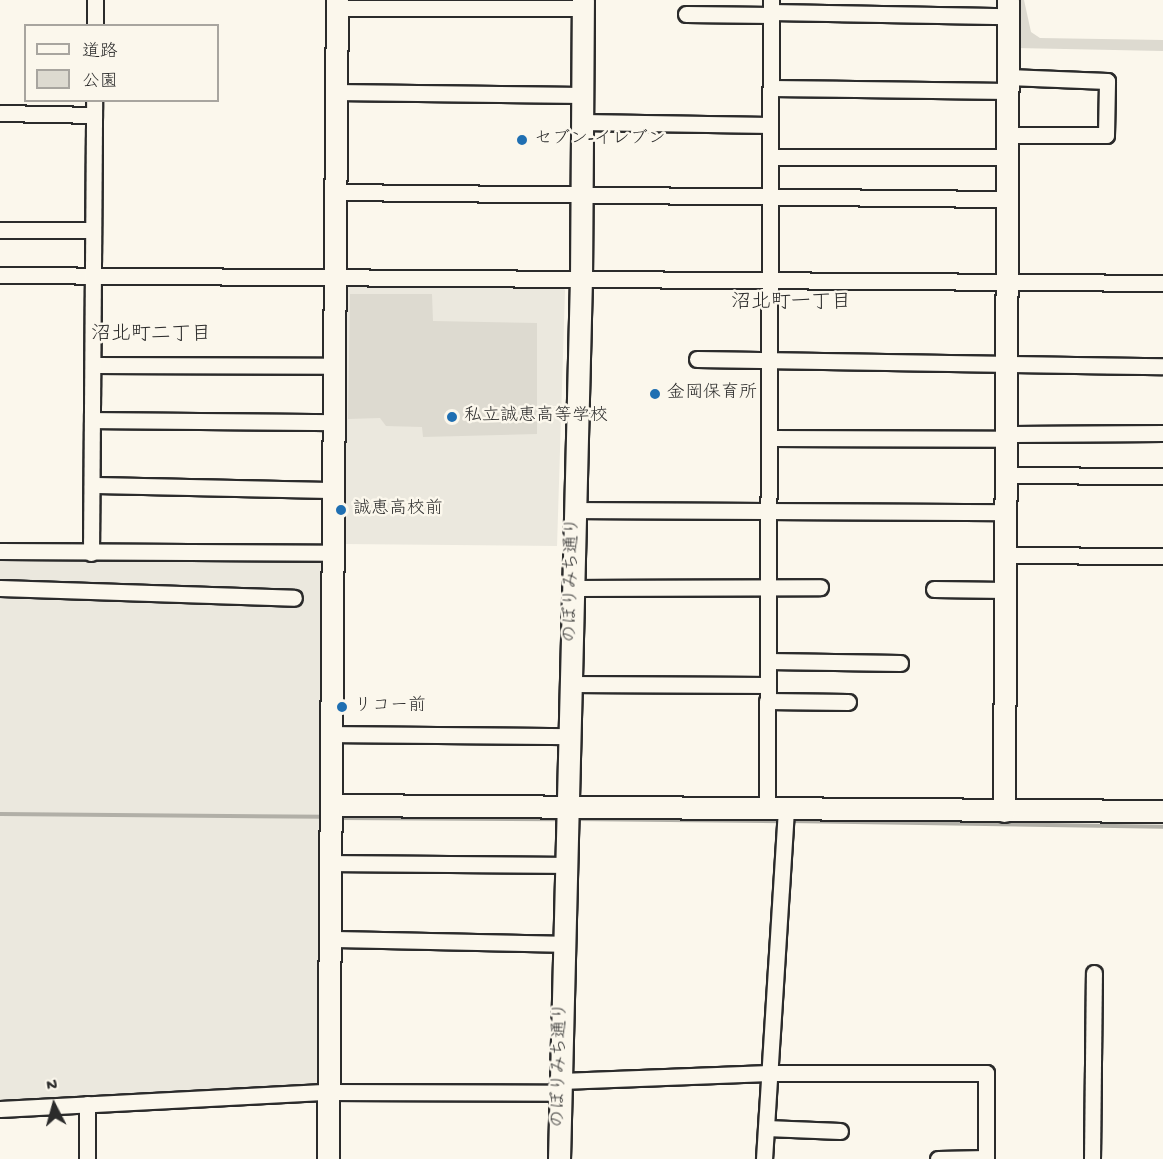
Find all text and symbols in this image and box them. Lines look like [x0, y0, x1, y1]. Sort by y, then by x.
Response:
legend [24, 24, 219, 102]
text: 道路 [82, 42, 118, 63]
text: 公園 [82, 72, 118, 93]
place label: セブン-イレブン [534, 129, 666, 151]
marker: セブン-イレブン [515, 133, 529, 147]
district label: 沼北町一丁目 [731, 291, 851, 315]
district label: 沼北町二丁目 [91, 323, 211, 347]
place label: 金岡保育所 [667, 383, 757, 405]
marker: 金岡保育所 [648, 387, 662, 401]
place label: 私立誠恵高等学校 [464, 406, 608, 428]
marker: 私立誠恵高等学校 [445, 410, 459, 424]
place label: 誠恵高校前 [353, 499, 443, 521]
marker: 誠恵高校前 [334, 503, 348, 517]
street label: のぼりみち通り [561, 517, 585, 643]
place label: リコー前 [354, 696, 426, 718]
marker: リコー前 [335, 700, 349, 714]
street label: のぼりみち通り [549, 1002, 573, 1128]
north arrow [24, 1075, 84, 1135]
text: N [46, 1077, 58, 1097]

